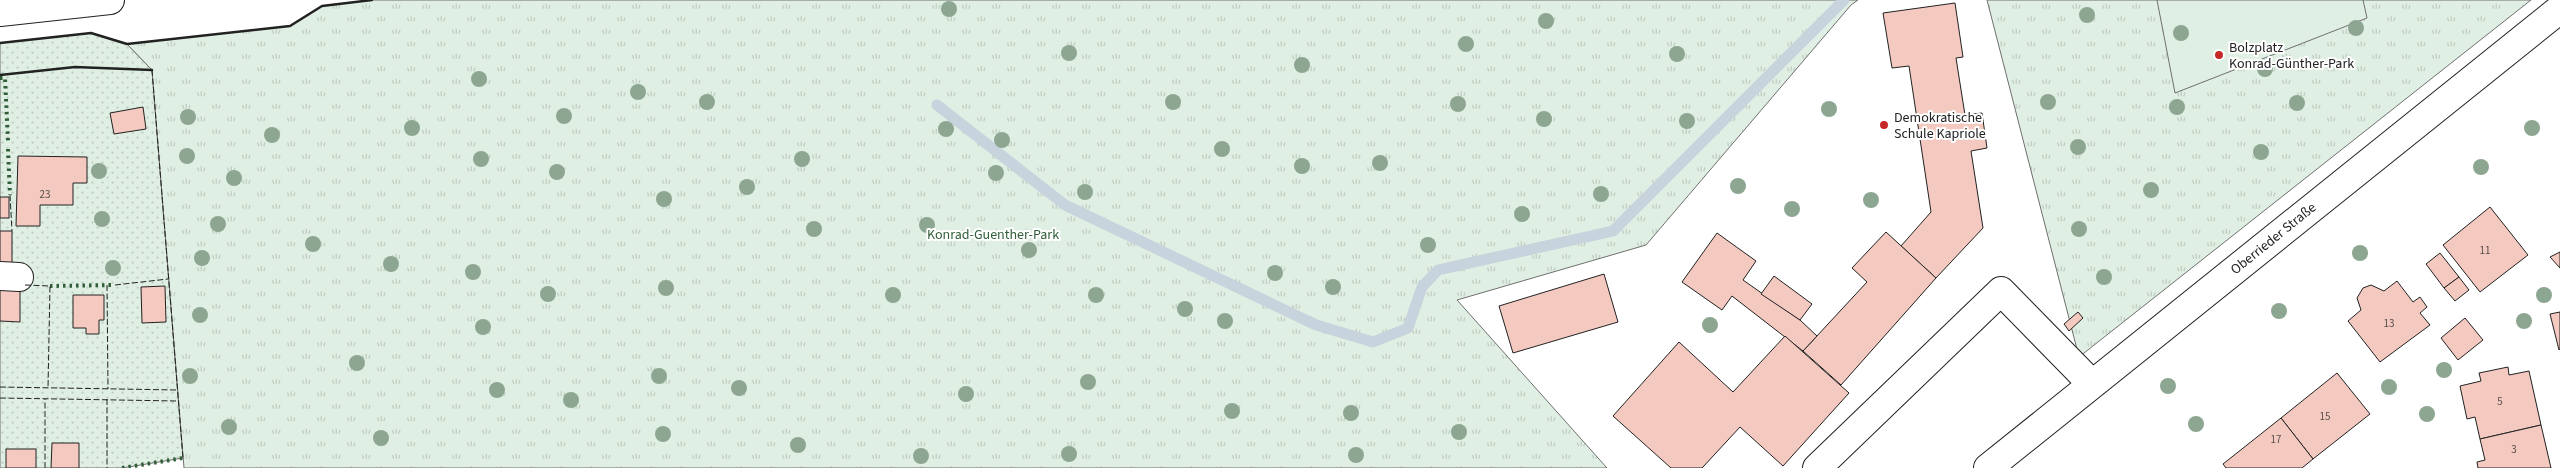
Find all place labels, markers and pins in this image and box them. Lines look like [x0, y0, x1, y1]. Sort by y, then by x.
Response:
place label: Bolzplatz Konrad-Günther-Park [2229, 38, 2354, 74]
marker: Bolzplatz Konrad-Günther-Park [2213, 49, 2225, 61]
place label: Demokratische Schule Kapriole [1894, 108, 1986, 144]
marker: Demokratische Schule Kapriole [1878, 119, 1890, 131]

